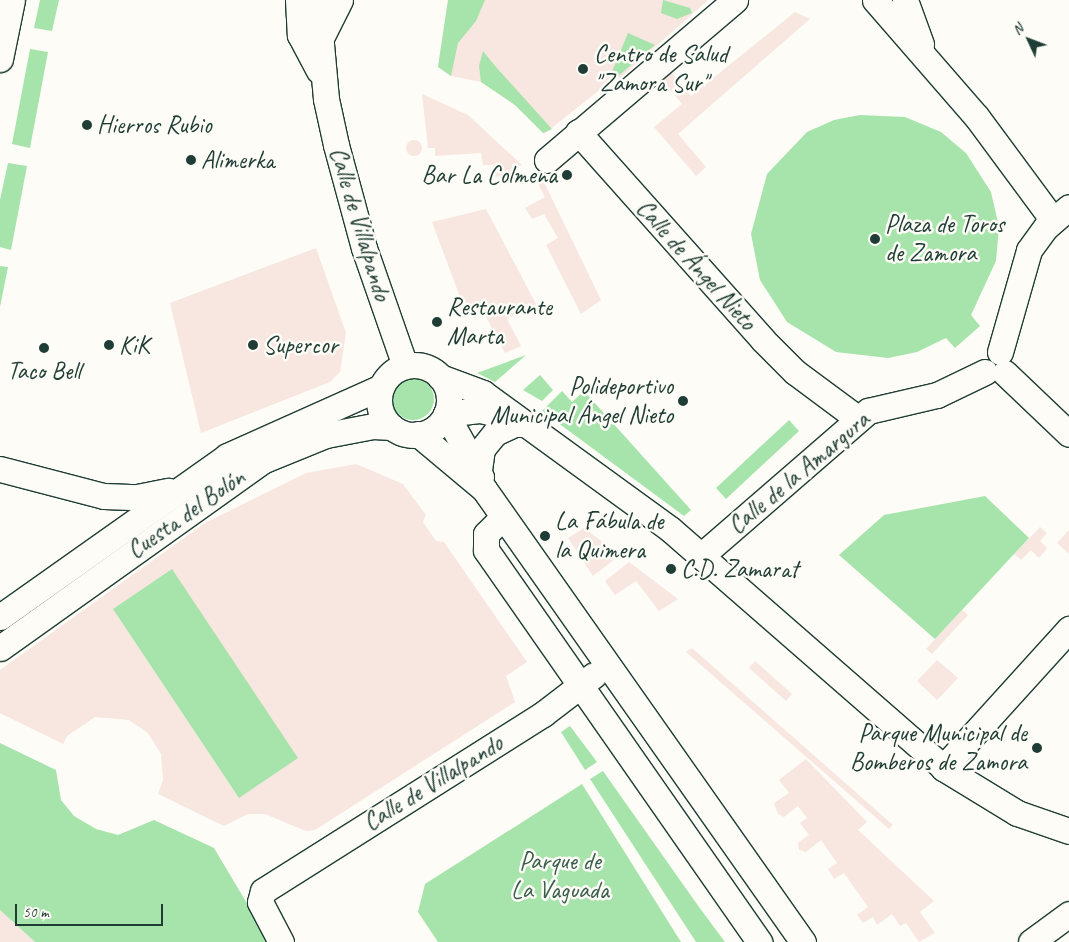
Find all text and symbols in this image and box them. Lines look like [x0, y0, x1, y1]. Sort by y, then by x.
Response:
north arrow [1004, 15, 1054, 65]
text: N [1008, 20, 1027, 38]
place label: Centro de Salud "Zamora Sur" [594, 40, 727, 99]
marker: Centro de Salud "Zamora Sur" [576, 62, 590, 76]
place label: Hierros Rubio [97, 110, 212, 140]
marker: Hierros Rubio [81, 119, 93, 131]
street label: Calle de Villalpando [322, 144, 398, 304]
place label: Alimerka [201, 145, 274, 175]
marker: Alimerka [185, 154, 197, 166]
place label: Bar La Colmena [421, 160, 557, 190]
marker: Bar La Colmena [561, 169, 573, 181]
street label: Calle de Ángel Nieto [629, 193, 763, 337]
place label: Plaza de Toros de Zamora [885, 210, 1004, 269]
marker: Plaza de Toros de Zamora [869, 233, 881, 245]
place label: Restaurante Marta [447, 293, 552, 352]
marker: Restaurante Marta [431, 316, 443, 328]
place label: KiK [119, 330, 149, 360]
place label: Supercor [263, 330, 338, 360]
marker: KiK [103, 339, 115, 351]
marker: Supercor [247, 339, 259, 351]
marker: Taco Bell [38, 342, 50, 354]
place label: Taco Bell [7, 356, 81, 386]
place label: Polideportivo Municipal Ángel Nieto [490, 372, 673, 431]
marker: Polideportivo Municipal Ángel Nieto [677, 395, 689, 407]
street label: Calle de la Amargura [723, 405, 875, 541]
street label: Cuesta del Bolón [122, 463, 250, 565]
place label: La Fábula de la Quimera [555, 507, 663, 566]
marker: La Fábula de la Quimera [539, 530, 551, 542]
place label: C.D. Zamarat [681, 554, 798, 584]
marker: C.D. Zamarat [665, 563, 677, 575]
place label: Parque Municipal de Bomberos de Zamora [850, 719, 1027, 778]
street label: Calle de Villalpando [358, 728, 508, 838]
marker: Parque Municipal de Bomberos de Zamora [1031, 742, 1043, 754]
park label: Parque de La Vaguada [511, 847, 609, 906]
scale bar [18, 894, 165, 926]
text: 50 m [23, 903, 49, 922]

